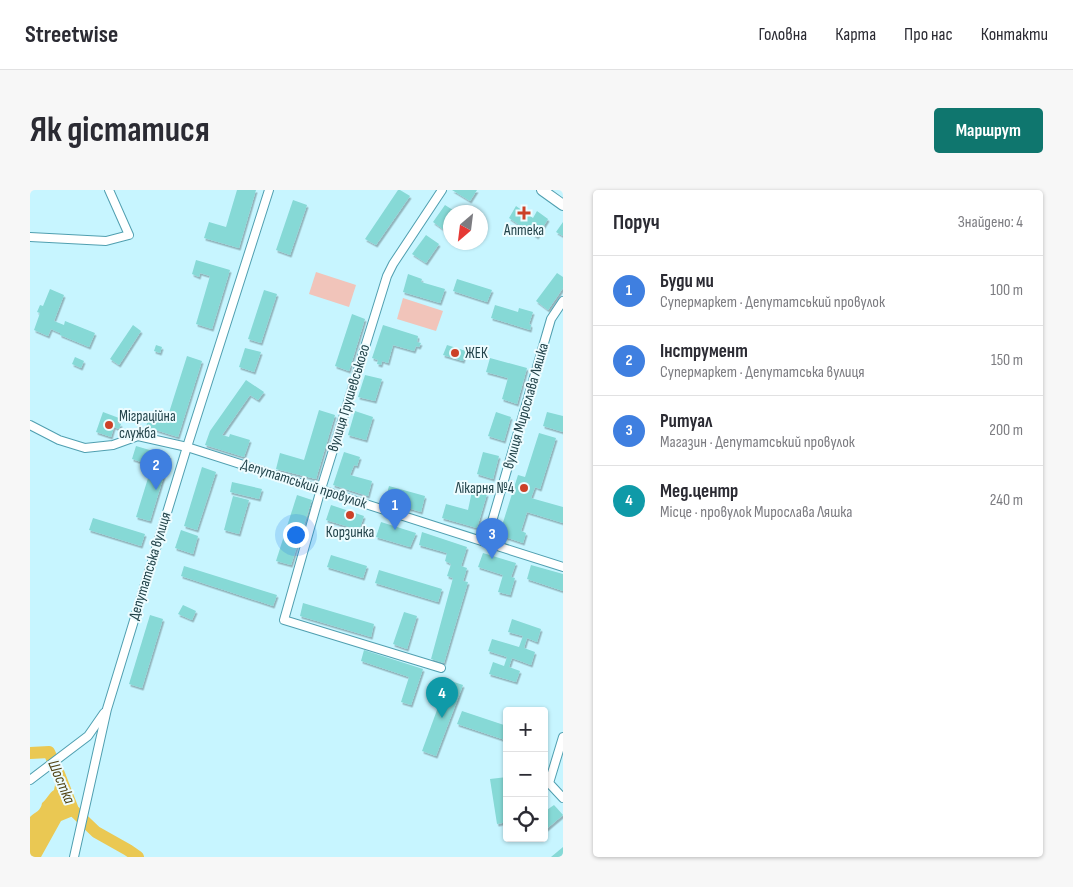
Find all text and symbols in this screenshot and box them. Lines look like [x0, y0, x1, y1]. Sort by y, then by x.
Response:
text: Streetwise [25, 20, 118, 49]
text: Головна [759, 24, 807, 45]
text: Карта [835, 24, 876, 45]
text: Про нас [904, 24, 953, 45]
text: Контакти [981, 24, 1048, 45]
button: Маршрут [934, 108, 1043, 153]
text: Як дістатися [30, 109, 210, 152]
north arrow [443, 205, 488, 250]
marker: Аптека [518, 207, 530, 219]
text: Поруч [613, 210, 660, 235]
text: Знайдено: 4 [958, 213, 1023, 232]
place label: Аптека [503, 221, 544, 240]
text: Буди ми [660, 270, 714, 293]
text: 1 [626, 281, 632, 300]
text: 100 m [990, 281, 1023, 300]
text: Супермаркет · Депутатський провулок [660, 293, 885, 312]
text: Інструмент [660, 340, 748, 363]
street label: вулиця Мирослава Ляшка [499, 341, 553, 471]
street label: вулиця Грушевського [324, 342, 374, 454]
place label: ЖЕК [465, 344, 488, 363]
marker: ЖЕК [449, 347, 461, 359]
text: 2 [625, 351, 633, 370]
text: 150 m [991, 351, 1023, 370]
text: Супермаркет · Депутатська вулиця [660, 363, 865, 382]
place label: Міграційна служба [119, 407, 176, 443]
text: Ритуал [660, 410, 712, 433]
marker: Міграційна служба [103, 419, 115, 431]
text: 3 [625, 421, 633, 440]
text: 200 m [989, 421, 1023, 440]
text: Магазин · Депутатський провулок [660, 433, 855, 452]
pin: 2 [140, 449, 172, 490]
street label: Депутатський провулок [239, 455, 370, 513]
place label: Лікарня №4 [454, 479, 514, 498]
text: Мед.центр [660, 480, 738, 503]
marker: Лікарня №4 [518, 482, 530, 494]
pin: 1 [379, 489, 411, 530]
text: 4 [625, 491, 633, 510]
text: 240 m [990, 491, 1023, 510]
text: Місце · провулок Мирослава Ляшка [660, 503, 852, 522]
marker: Корзинка [344, 509, 356, 521]
street label: Депутатська вулиця [125, 510, 175, 622]
pin: 3 [476, 518, 508, 559]
your location [283, 522, 309, 548]
place label: Корзинка [326, 523, 374, 542]
pin: 4 [426, 677, 458, 718]
map controls [503, 707, 548, 842]
button: + [503, 707, 548, 752]
button: − [503, 752, 548, 797]
water label: Шостка [43, 757, 79, 807]
button: locate [503, 797, 548, 842]

